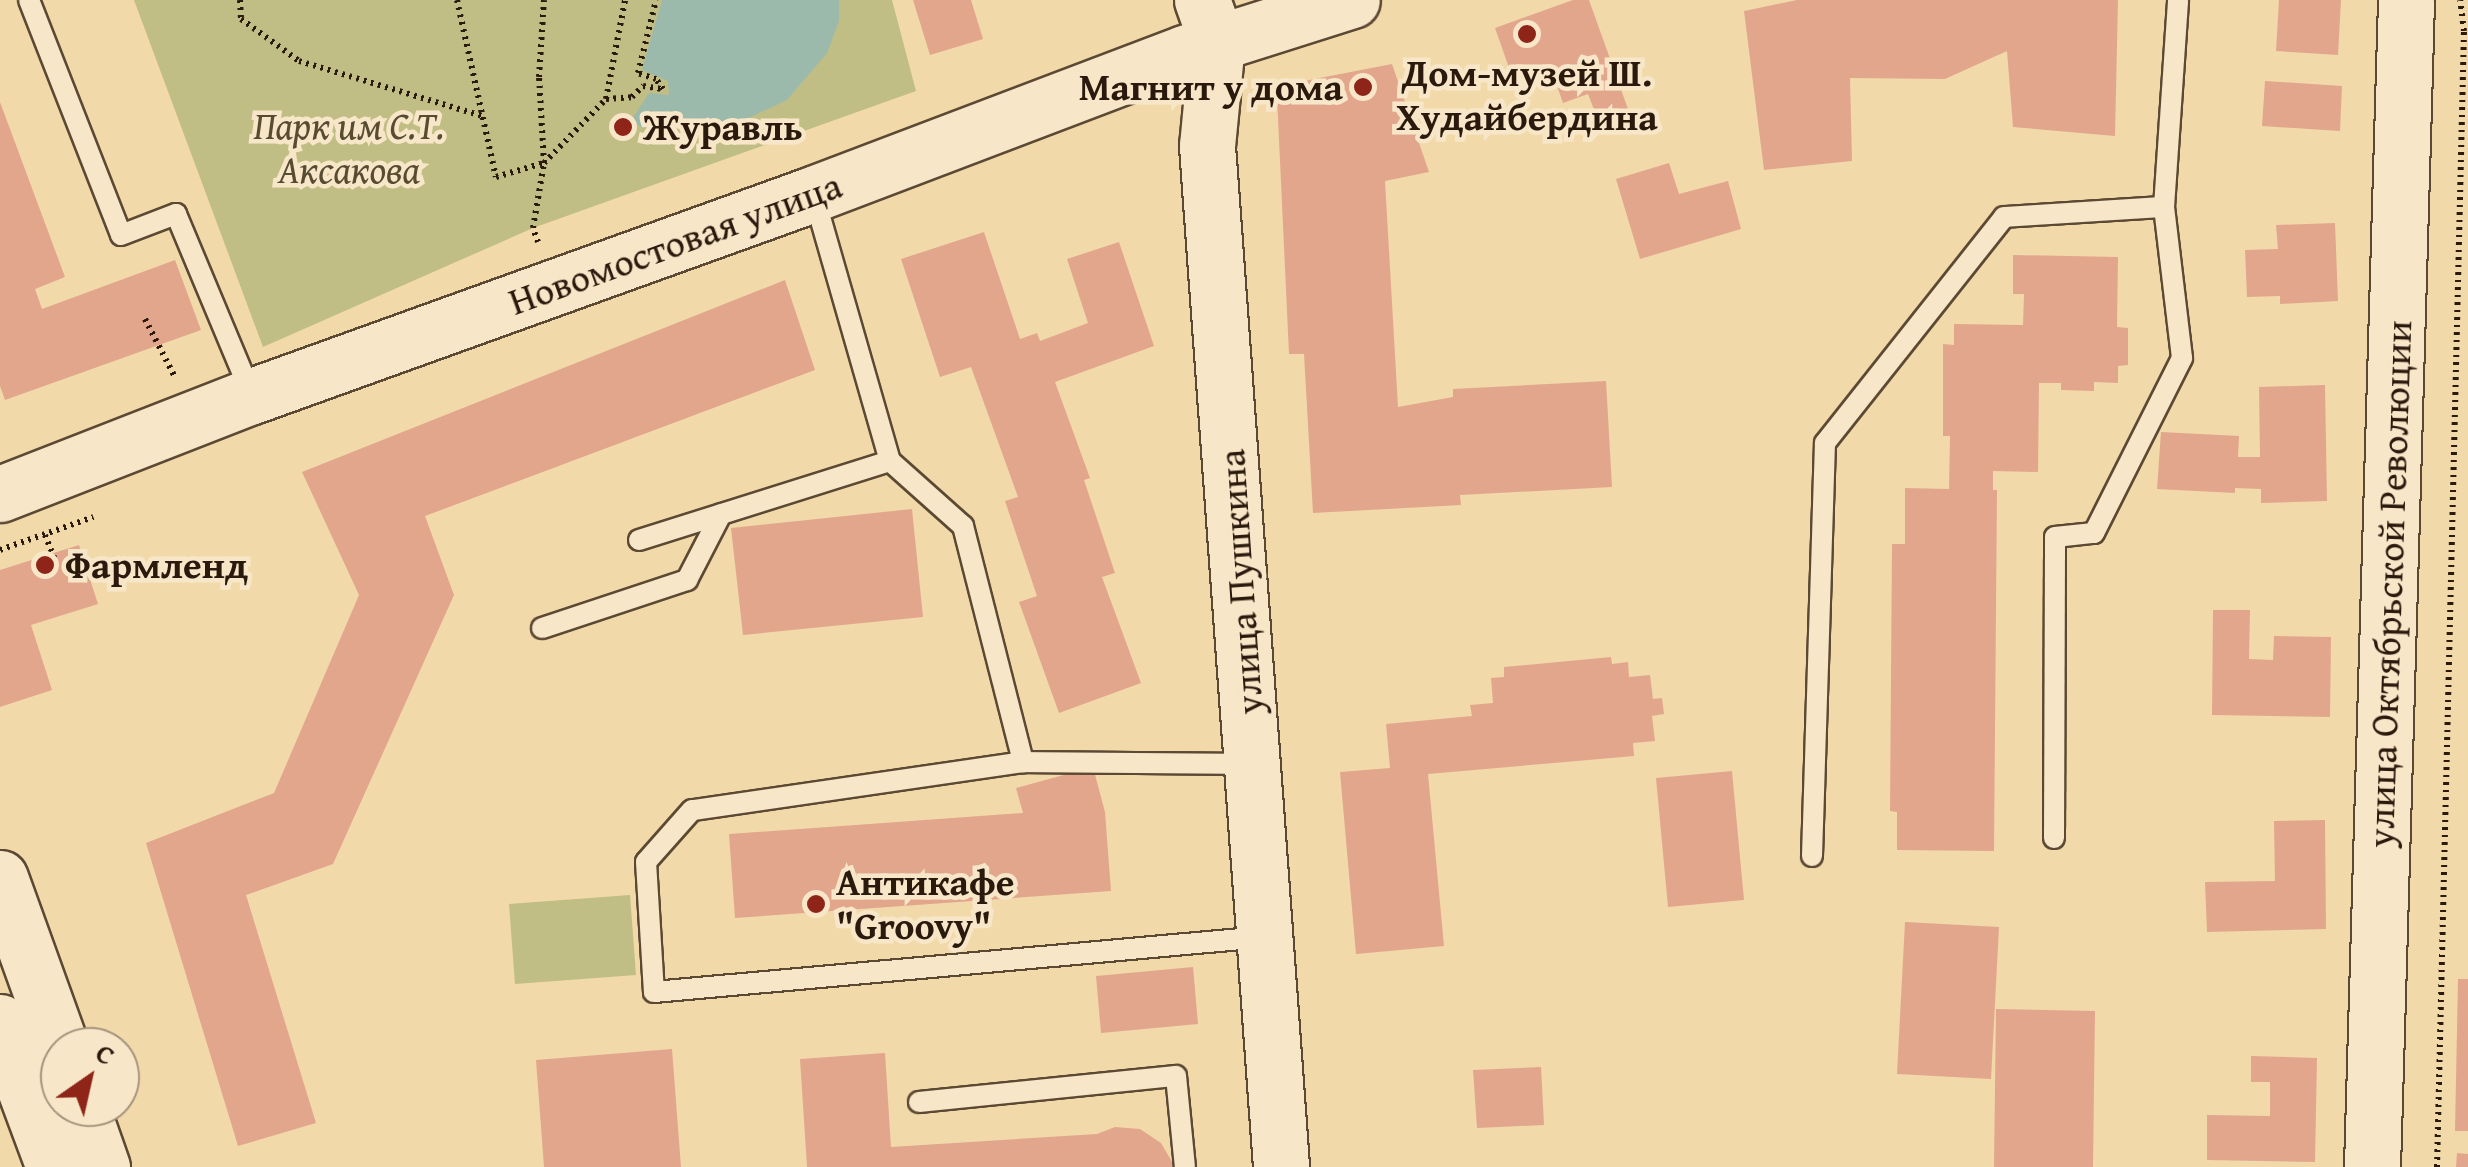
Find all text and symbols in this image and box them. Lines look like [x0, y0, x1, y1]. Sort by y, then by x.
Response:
marker: Дом-музей Ш. Худайбердина [1516, 23, 1538, 45]
place label: Дом-музей Ш. Худайбердина [1396, 50, 1658, 140]
place label: Магнит у дома [1079, 64, 1343, 110]
marker: Магнит у дома [1352, 76, 1374, 98]
park label: Парк им С.Т. Аксакова [254, 103, 444, 192]
place label: Журавль [643, 104, 803, 150]
marker: Журавль [612, 116, 634, 138]
street label: Новомостовая улица [503, 162, 847, 324]
street label: улица Октябрьской Революции [2357, 319, 2421, 849]
street label: улица Пушкина [1208, 448, 1272, 716]
place label: Фармленд [65, 542, 248, 588]
marker: Фармленд [34, 554, 56, 576]
place label: Антикафе "Groovy" [836, 859, 1014, 948]
marker: Антикафе "Groovy" [805, 893, 827, 915]
north arrow [40, 1027, 140, 1127]
text: С [88, 1032, 124, 1075]

